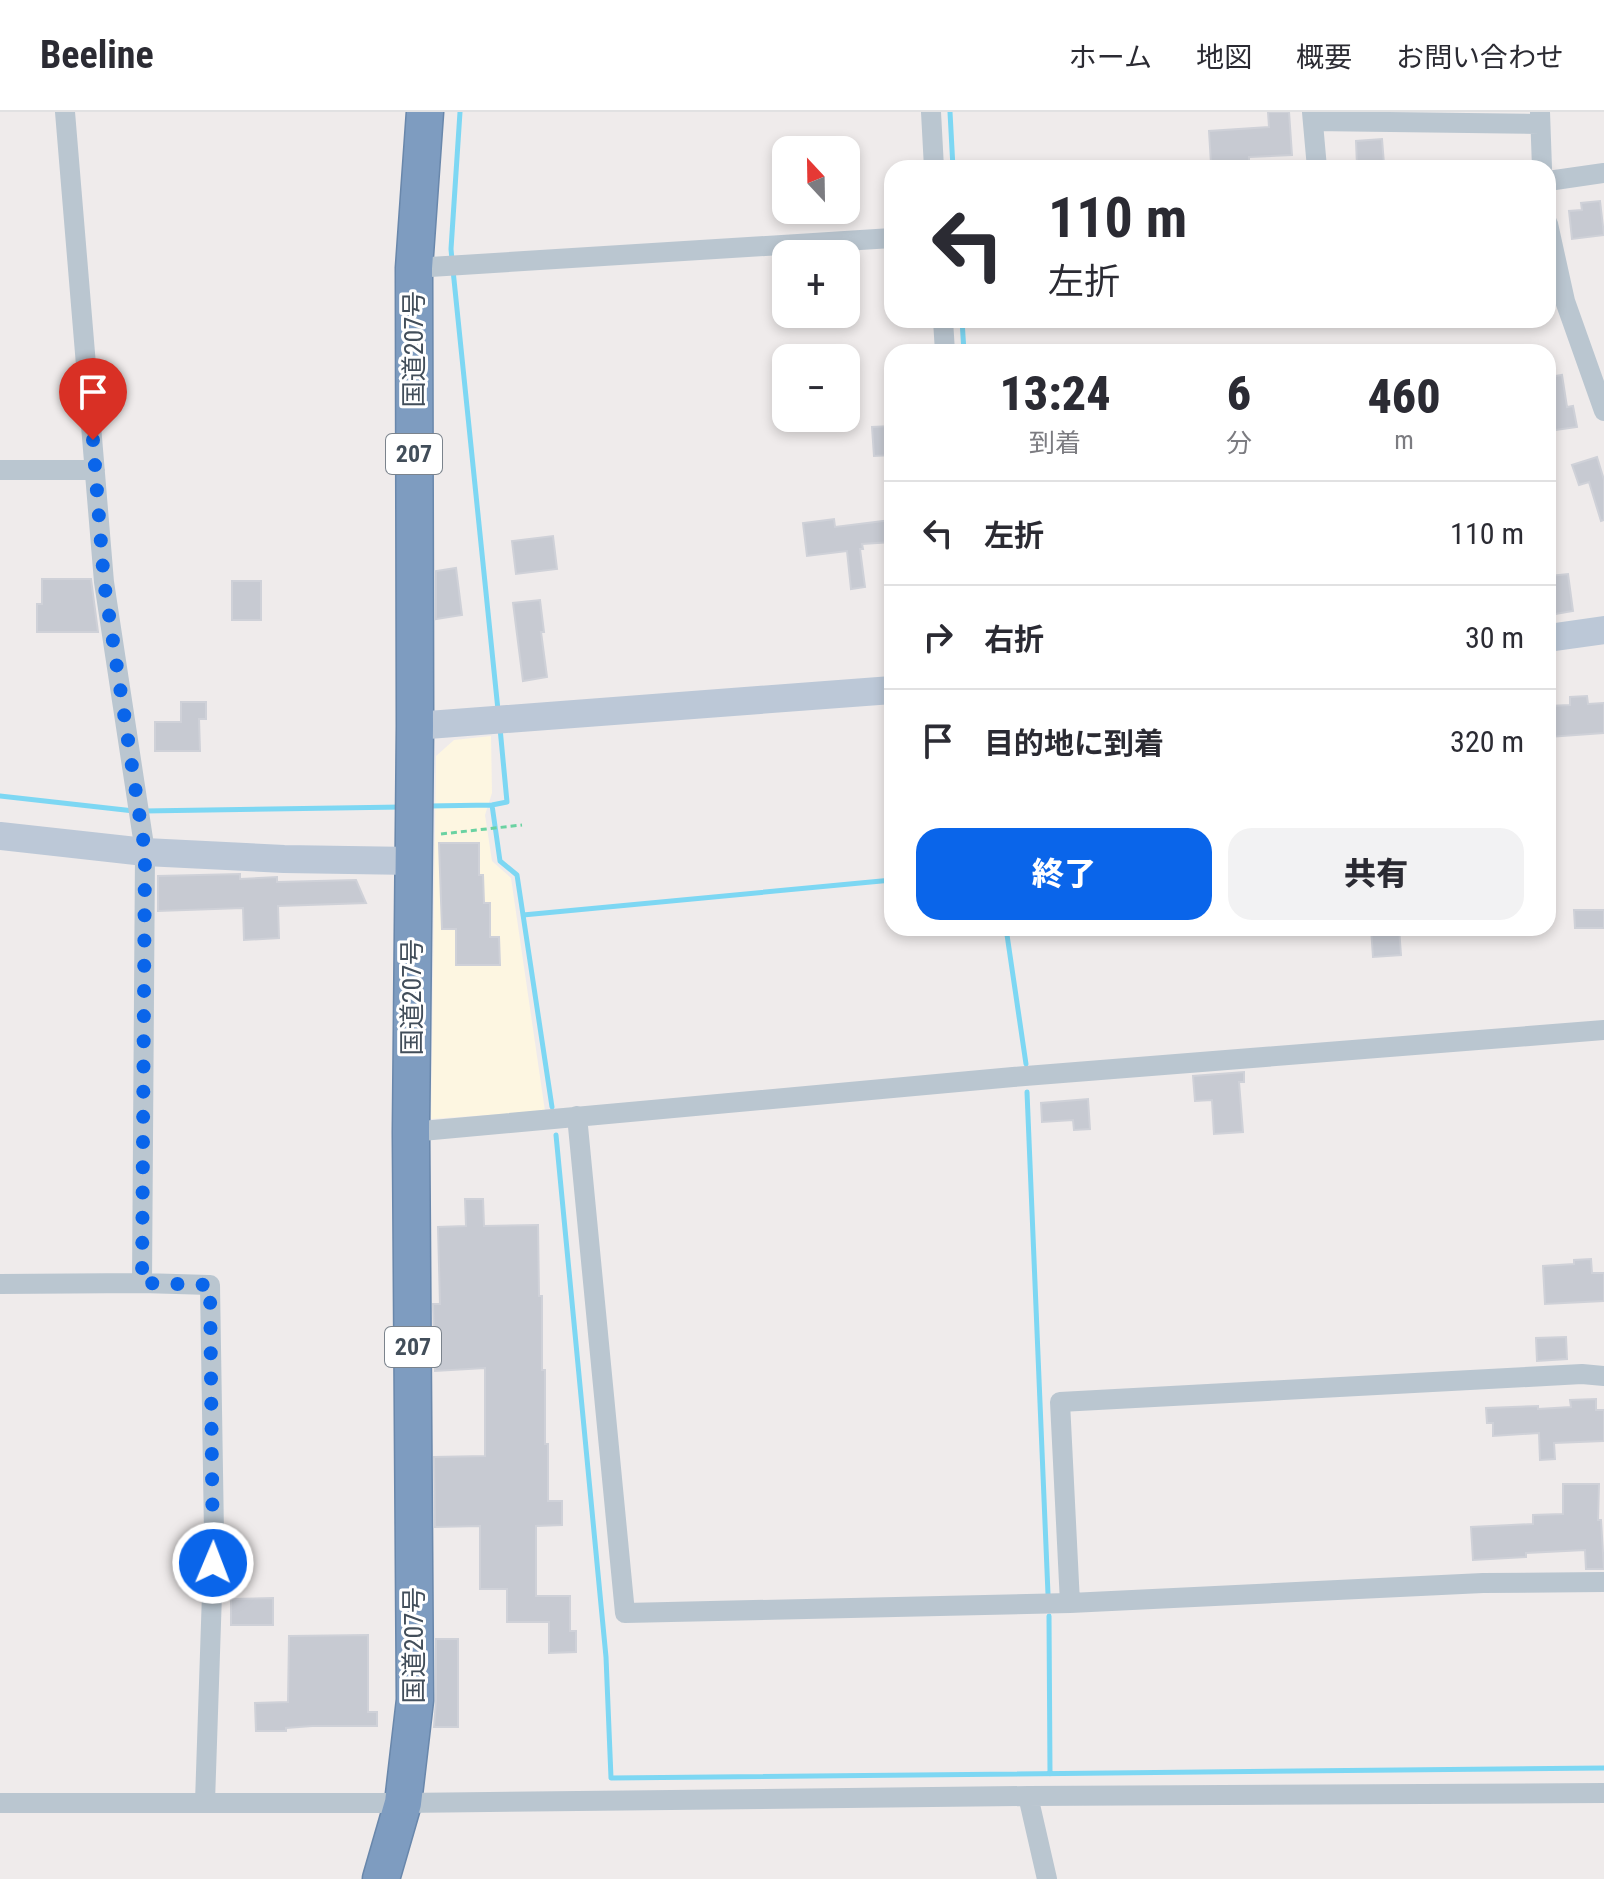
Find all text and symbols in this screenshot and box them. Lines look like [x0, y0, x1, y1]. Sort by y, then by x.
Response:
text: Beeline [40, 33, 154, 77]
text: ホーム [1069, 41, 1152, 74]
text: 地図 [1196, 41, 1252, 74]
text: 概要 [1296, 41, 1352, 74]
text: お問い合わせ [1396, 41, 1564, 74]
north arrow [772, 136, 860, 224]
map controls [772, 136, 860, 432]
text: 110 m [1048, 185, 1187, 251]
icon: left [916, 192, 1020, 296]
button: + [772, 240, 860, 328]
text: 左折 [1048, 261, 1120, 303]
street label: 国道207号 [399, 291, 429, 407]
button: − [772, 344, 860, 432]
pin [59, 358, 127, 440]
text: 13:24 [999, 365, 1111, 422]
text: 6 [1227, 365, 1251, 422]
text: 460 [1367, 368, 1441, 425]
icon: arrive [71, 370, 115, 414]
text: m [1394, 425, 1414, 455]
text: 到着 [1029, 428, 1081, 458]
text: 分 [1226, 428, 1252, 458]
road number: 207 [386, 434, 442, 474]
icon: left [916, 511, 960, 555]
text: 110 m [1450, 516, 1524, 551]
text: 左折 [984, 518, 1044, 553]
icon: right [916, 615, 960, 659]
text: 30 m [1465, 620, 1524, 655]
text: 右折 [984, 622, 1044, 657]
icon: arrive [916, 719, 960, 763]
text: 320 m [1450, 724, 1524, 759]
text: 目的地に到着 [984, 726, 1164, 761]
button: 終了 [916, 828, 1212, 920]
button: 共有 [1228, 828, 1524, 920]
street label: 国道207号 [397, 939, 427, 1055]
road number: 207 [385, 1327, 441, 1367]
position arrow [171, 1521, 255, 1605]
street label: 国道207号 [399, 1587, 429, 1703]

